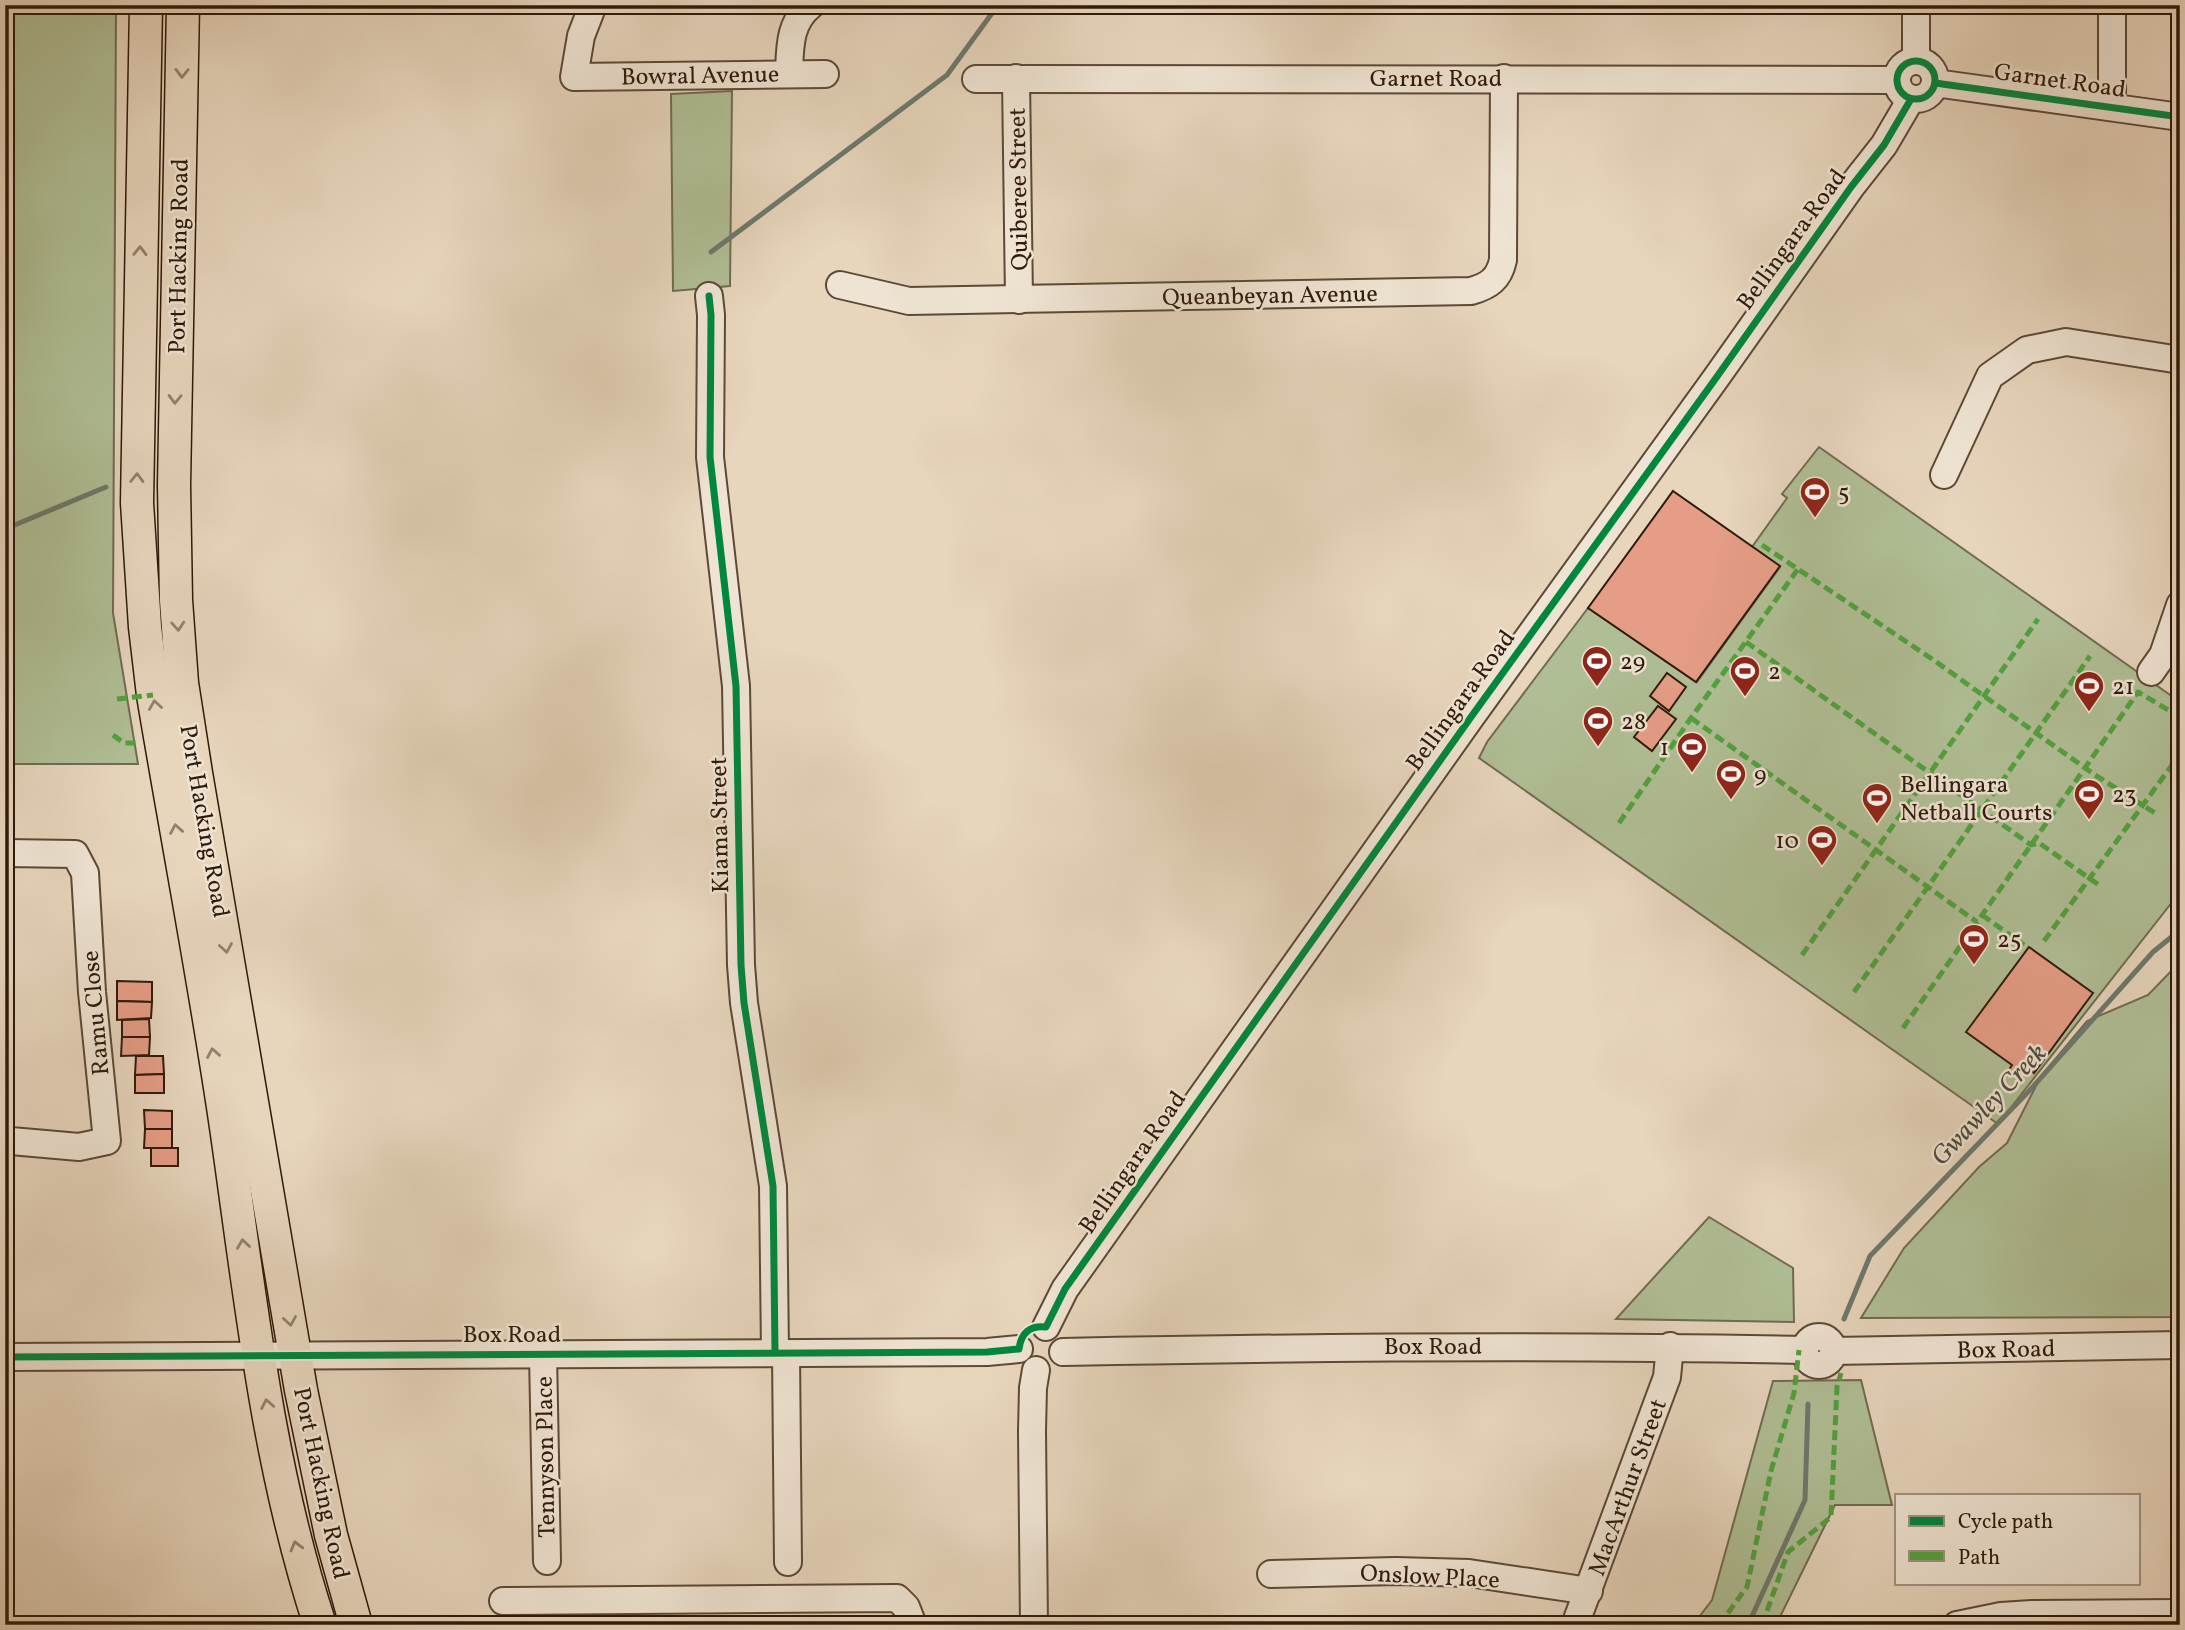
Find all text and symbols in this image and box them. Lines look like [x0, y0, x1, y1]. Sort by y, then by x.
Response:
street label: Garnet Road [1992, 56, 2128, 108]
street label: Bowral Avenue [620, 59, 780, 95]
street label: Garnet Road [1370, 63, 1502, 97]
one-way arrow [174, 69, 190, 79]
street label: Quiberee Street [1002, 107, 1038, 271]
street label: Port Hacking Road [161, 158, 199, 354]
street label: Bellingara Road [1730, 162, 1856, 318]
one-way arrow [133, 245, 148, 256]
street label: Queanbeyan Avenue [1162, 278, 1378, 316]
one-way arrow [167, 394, 183, 405]
one-way arrow [129, 472, 145, 483]
sports icon: 5 [1798, 475, 1832, 519]
place label: 5 [1838, 477, 1850, 511]
one-way arrow [170, 621, 185, 632]
street label: Bellingara Road [1399, 623, 1525, 779]
sports icon: 29 [1580, 644, 1614, 688]
place label: 29 [1620, 646, 1645, 680]
sports icon: 2 [1728, 654, 1762, 698]
place label: 2 [1768, 656, 1781, 690]
sports icon: 21 [2072, 669, 2106, 713]
place label: 21 [2112, 671, 2134, 705]
one-way arrow [148, 699, 163, 711]
sports icon: 28 [1581, 704, 1615, 748]
place label: 28 [1621, 706, 1646, 740]
street label: Port Hacking Road [169, 722, 237, 921]
sports icon: 1 [1675, 730, 1709, 774]
place label: 1 [1660, 732, 1669, 766]
street label: Kiama Street [703, 757, 739, 893]
sports icon: 9 [1714, 757, 1748, 801]
place label: 9 [1754, 759, 1766, 793]
place label: Bellingara Netball Courts [1900, 769, 2053, 831]
sports icon: 23 [2072, 777, 2106, 821]
place label: 23 [2112, 779, 2136, 813]
sports icon: Bellingara Netball Courts [1860, 781, 1894, 825]
one-way arrow [169, 823, 184, 835]
sports icon: 10 [1805, 823, 1839, 867]
place label: 10 [1775, 825, 1799, 859]
sports icon: 25 [1957, 922, 1991, 966]
place label: 25 [1997, 924, 2021, 958]
one-way arrow [218, 942, 233, 954]
street label: Ramu Close [75, 949, 119, 1077]
water label: Gwawley Creek [1923, 1036, 2056, 1174]
one-way arrow [206, 1047, 221, 1059]
street label: Bellingara Road [1072, 1085, 1196, 1241]
one-way arrow [236, 1238, 251, 1250]
one-way arrow [282, 1315, 297, 1327]
street label: Box Road [463, 1319, 561, 1353]
street label: Box Road [1384, 1331, 1482, 1365]
street label: Box Road [1956, 1333, 2056, 1369]
street label: Tennyson Place [529, 1376, 565, 1538]
street label: Port Hacking Road [283, 1384, 357, 1583]
street label: MacArthur Street [1581, 1394, 1677, 1581]
one-way arrow [260, 1398, 275, 1410]
legend [1895, 1494, 2140, 1584]
text: Cycle path [1958, 1508, 2053, 1537]
one-way arrow [290, 1540, 304, 1552]
text: Path [1958, 1544, 2000, 1573]
street label: Onslow Place [1359, 1557, 1501, 1599]

